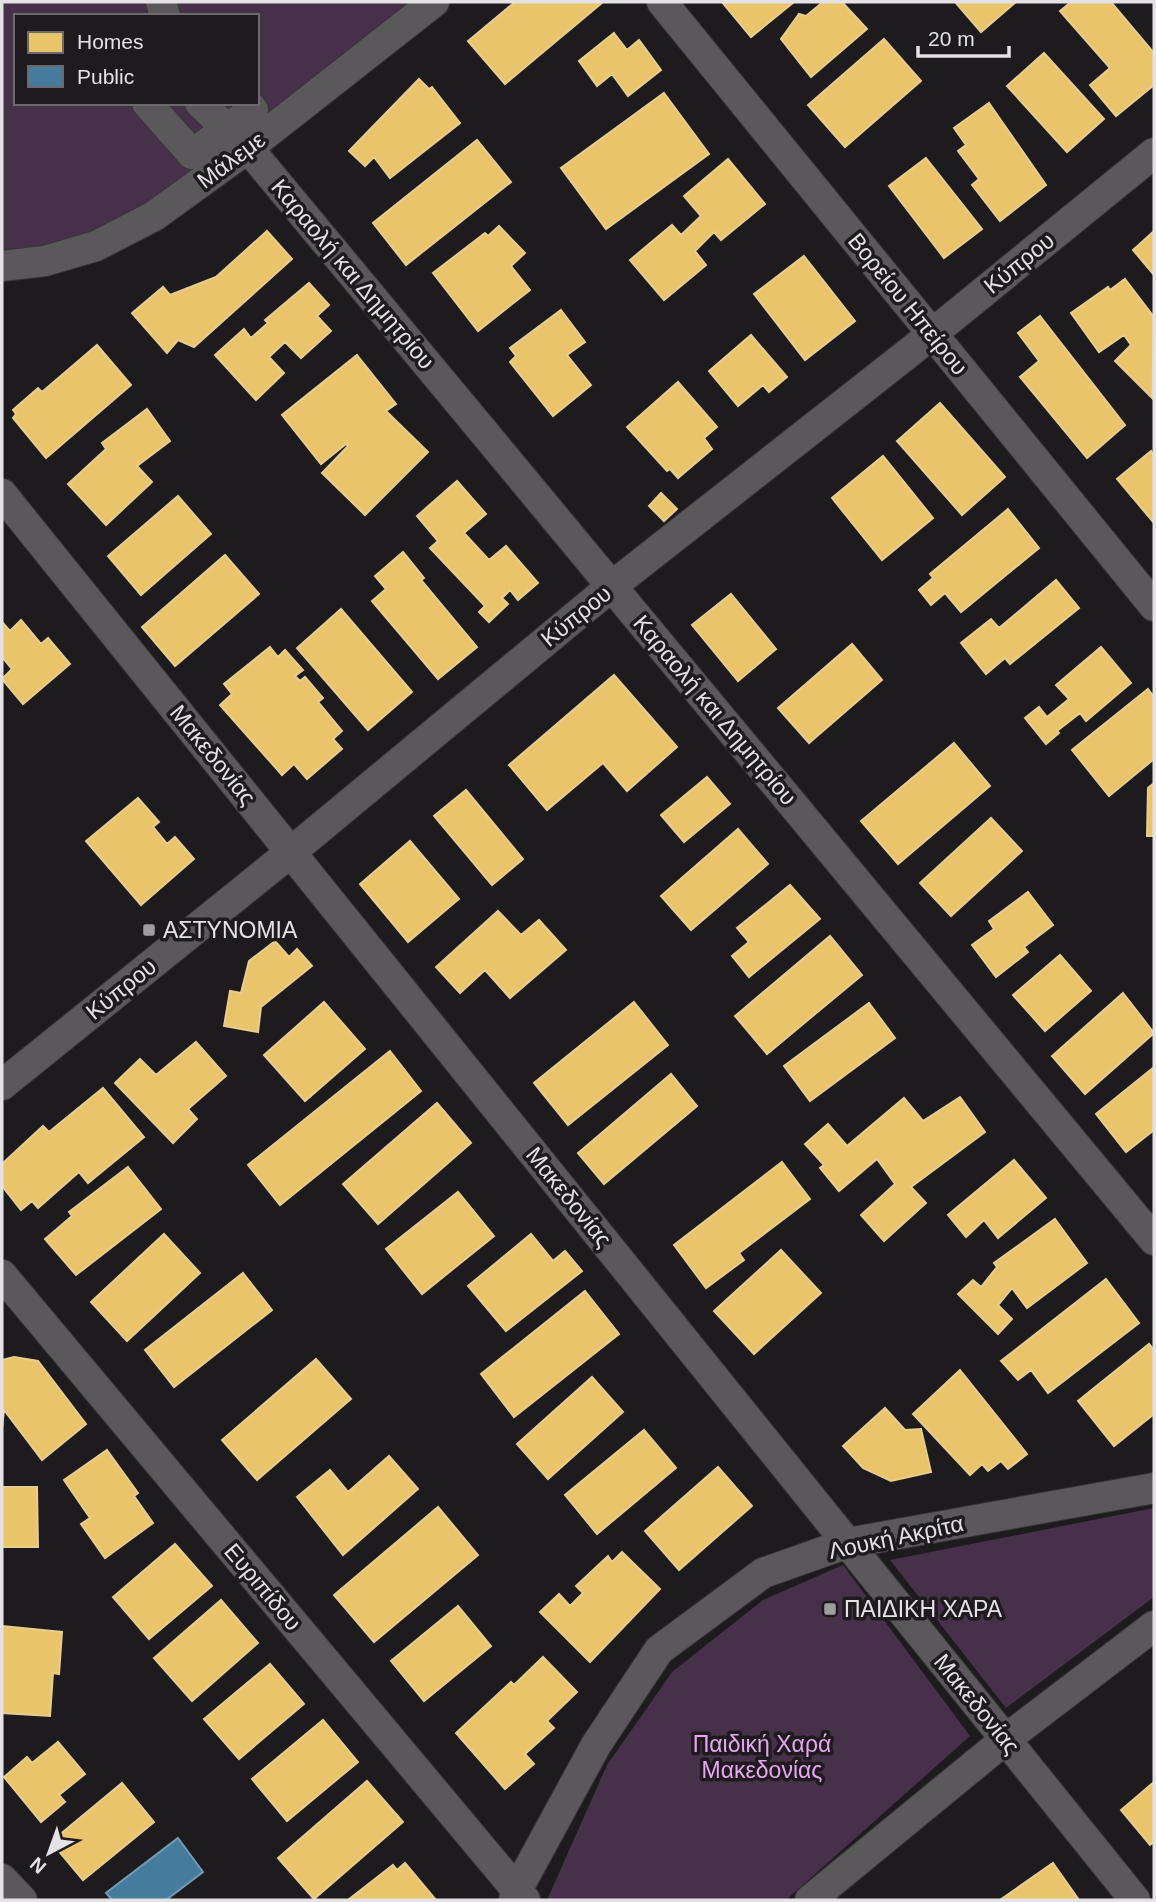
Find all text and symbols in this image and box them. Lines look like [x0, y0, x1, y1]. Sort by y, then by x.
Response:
legend [14, 14, 259, 105]
scale bar [918, 14, 1009, 58]
text: 20 m [928, 27, 975, 50]
text: Homes [77, 30, 144, 53]
text: Public [77, 65, 134, 88]
street label: Μάλεμε [192, 126, 270, 194]
street label: Καραολή και Δημητρίου [266, 174, 440, 374]
street label: Κύπρου [979, 227, 1059, 299]
street label: Βορείου Ηπείρου [843, 228, 973, 380]
street label: Κύπρου [536, 580, 616, 652]
street label: Καραολή και Δημητρίου [628, 610, 802, 810]
street label: Μακεδονίας [165, 700, 261, 810]
place label: ΑΣΤΥΝΟΜΙΑ [163, 917, 298, 943]
marker: ΑΣΤΥΝΟΜΙΑ [141, 922, 157, 938]
street label: Κύπρου [81, 953, 161, 1025]
street label: Μακεδονίας [521, 1142, 617, 1252]
street label: Λουκή Ακρίτα [826, 1510, 966, 1564]
street label: Ευριπίδου [219, 1538, 307, 1636]
place label: ΠΑΙΔΙΚΗ ΧΑΡΑ [844, 1596, 1003, 1622]
marker: ΠΑΙΔΙΚΗ ΧΑΡΑ [822, 1601, 838, 1617]
street label: Μακεδονίας [929, 1649, 1025, 1759]
park label: Παιδική Χαρά Μακεδονίας [693, 1731, 831, 1783]
north arrow [14, 1818, 84, 1888]
text: N [26, 1853, 50, 1878]

